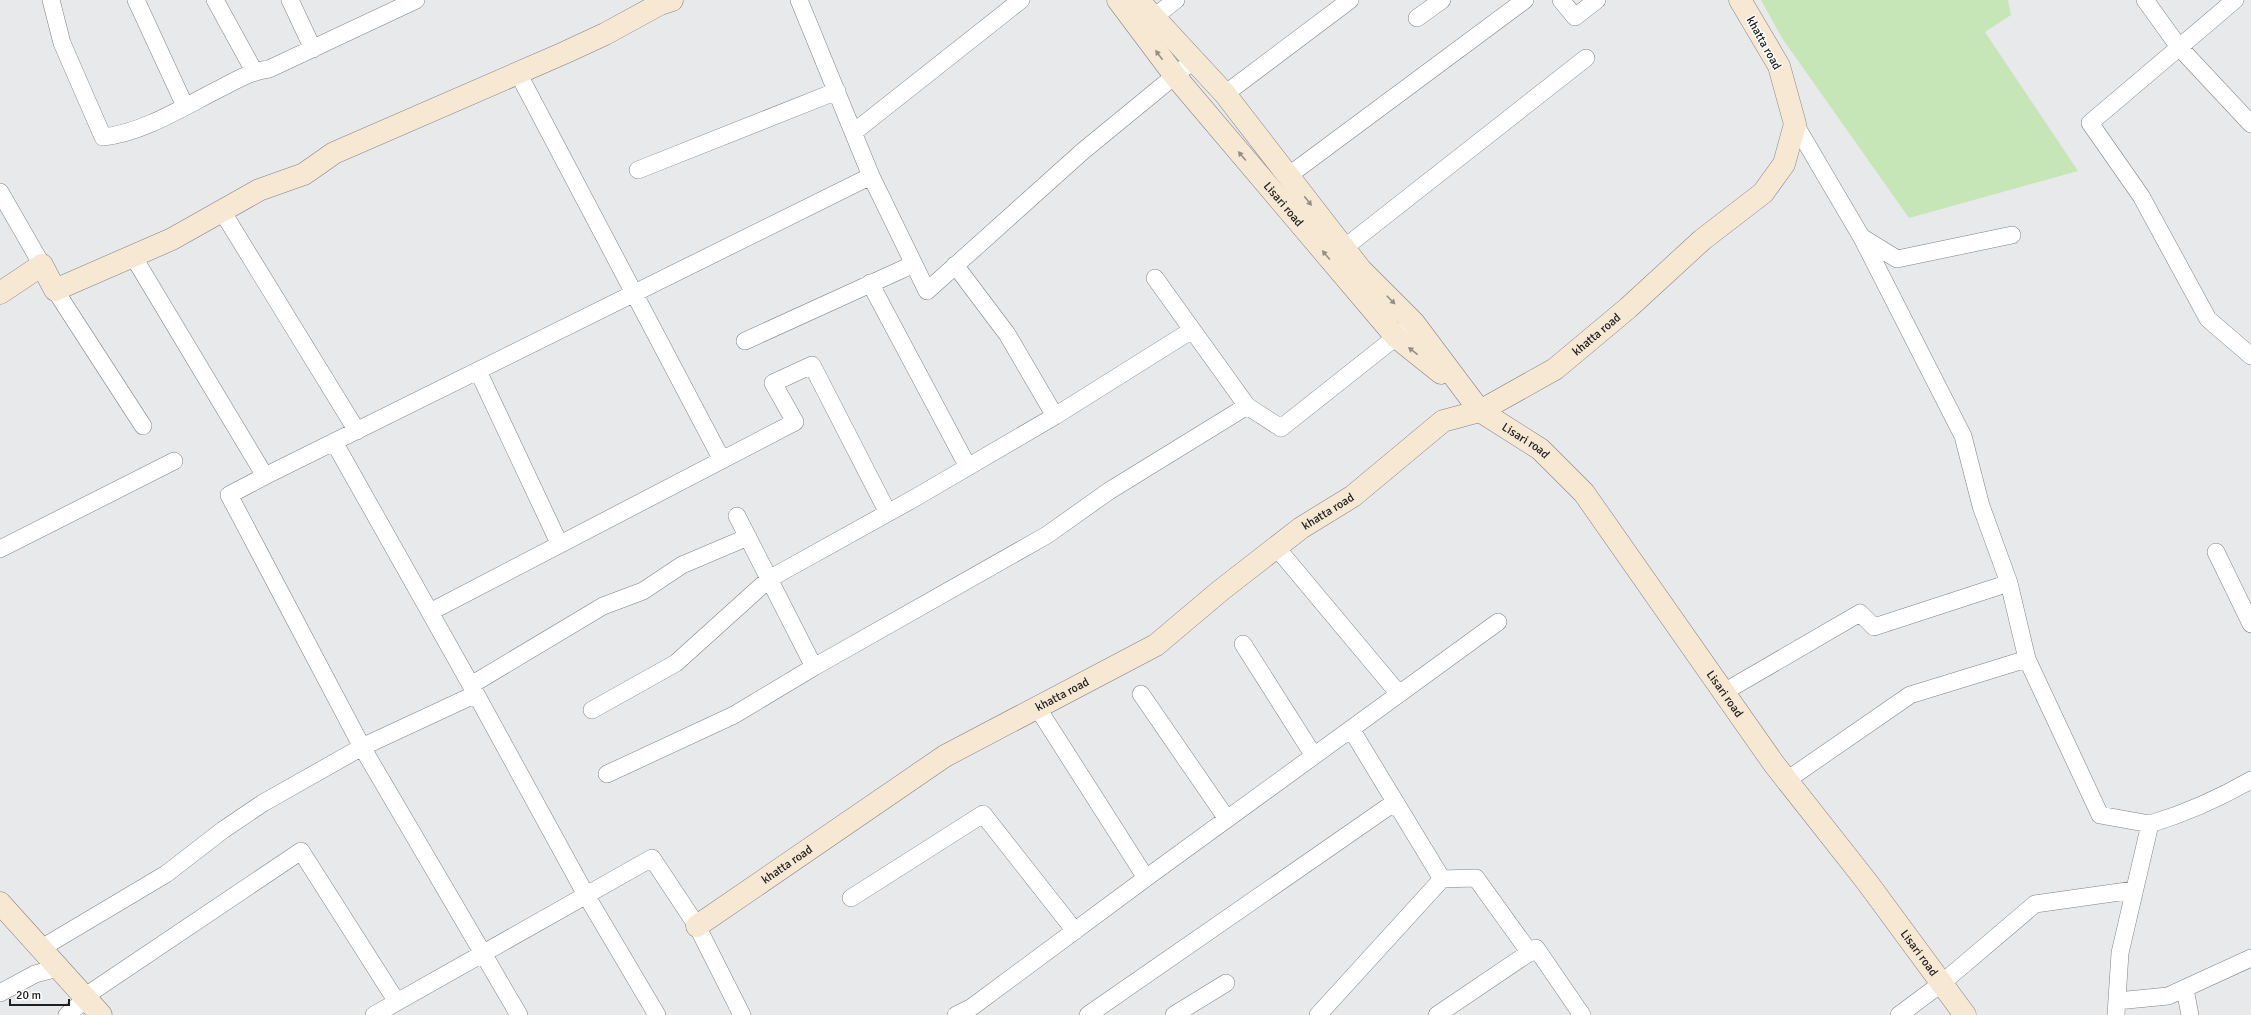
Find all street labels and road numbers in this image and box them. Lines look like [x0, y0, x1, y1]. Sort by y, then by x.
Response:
street label: khatta road [1743, 14, 1784, 72]
street label: Lisari road [1260, 179, 1306, 230]
street label: khatta road [1570, 310, 1624, 359]
street label: Lisari road [1499, 420, 1552, 462]
street label: khatta road [1299, 490, 1357, 534]
street label: Lisari road [1703, 668, 1746, 721]
street label: khatta road [1033, 675, 1092, 715]
street label: khatta road [759, 842, 816, 888]
street label: Lisari road [1897, 927, 1941, 979]

